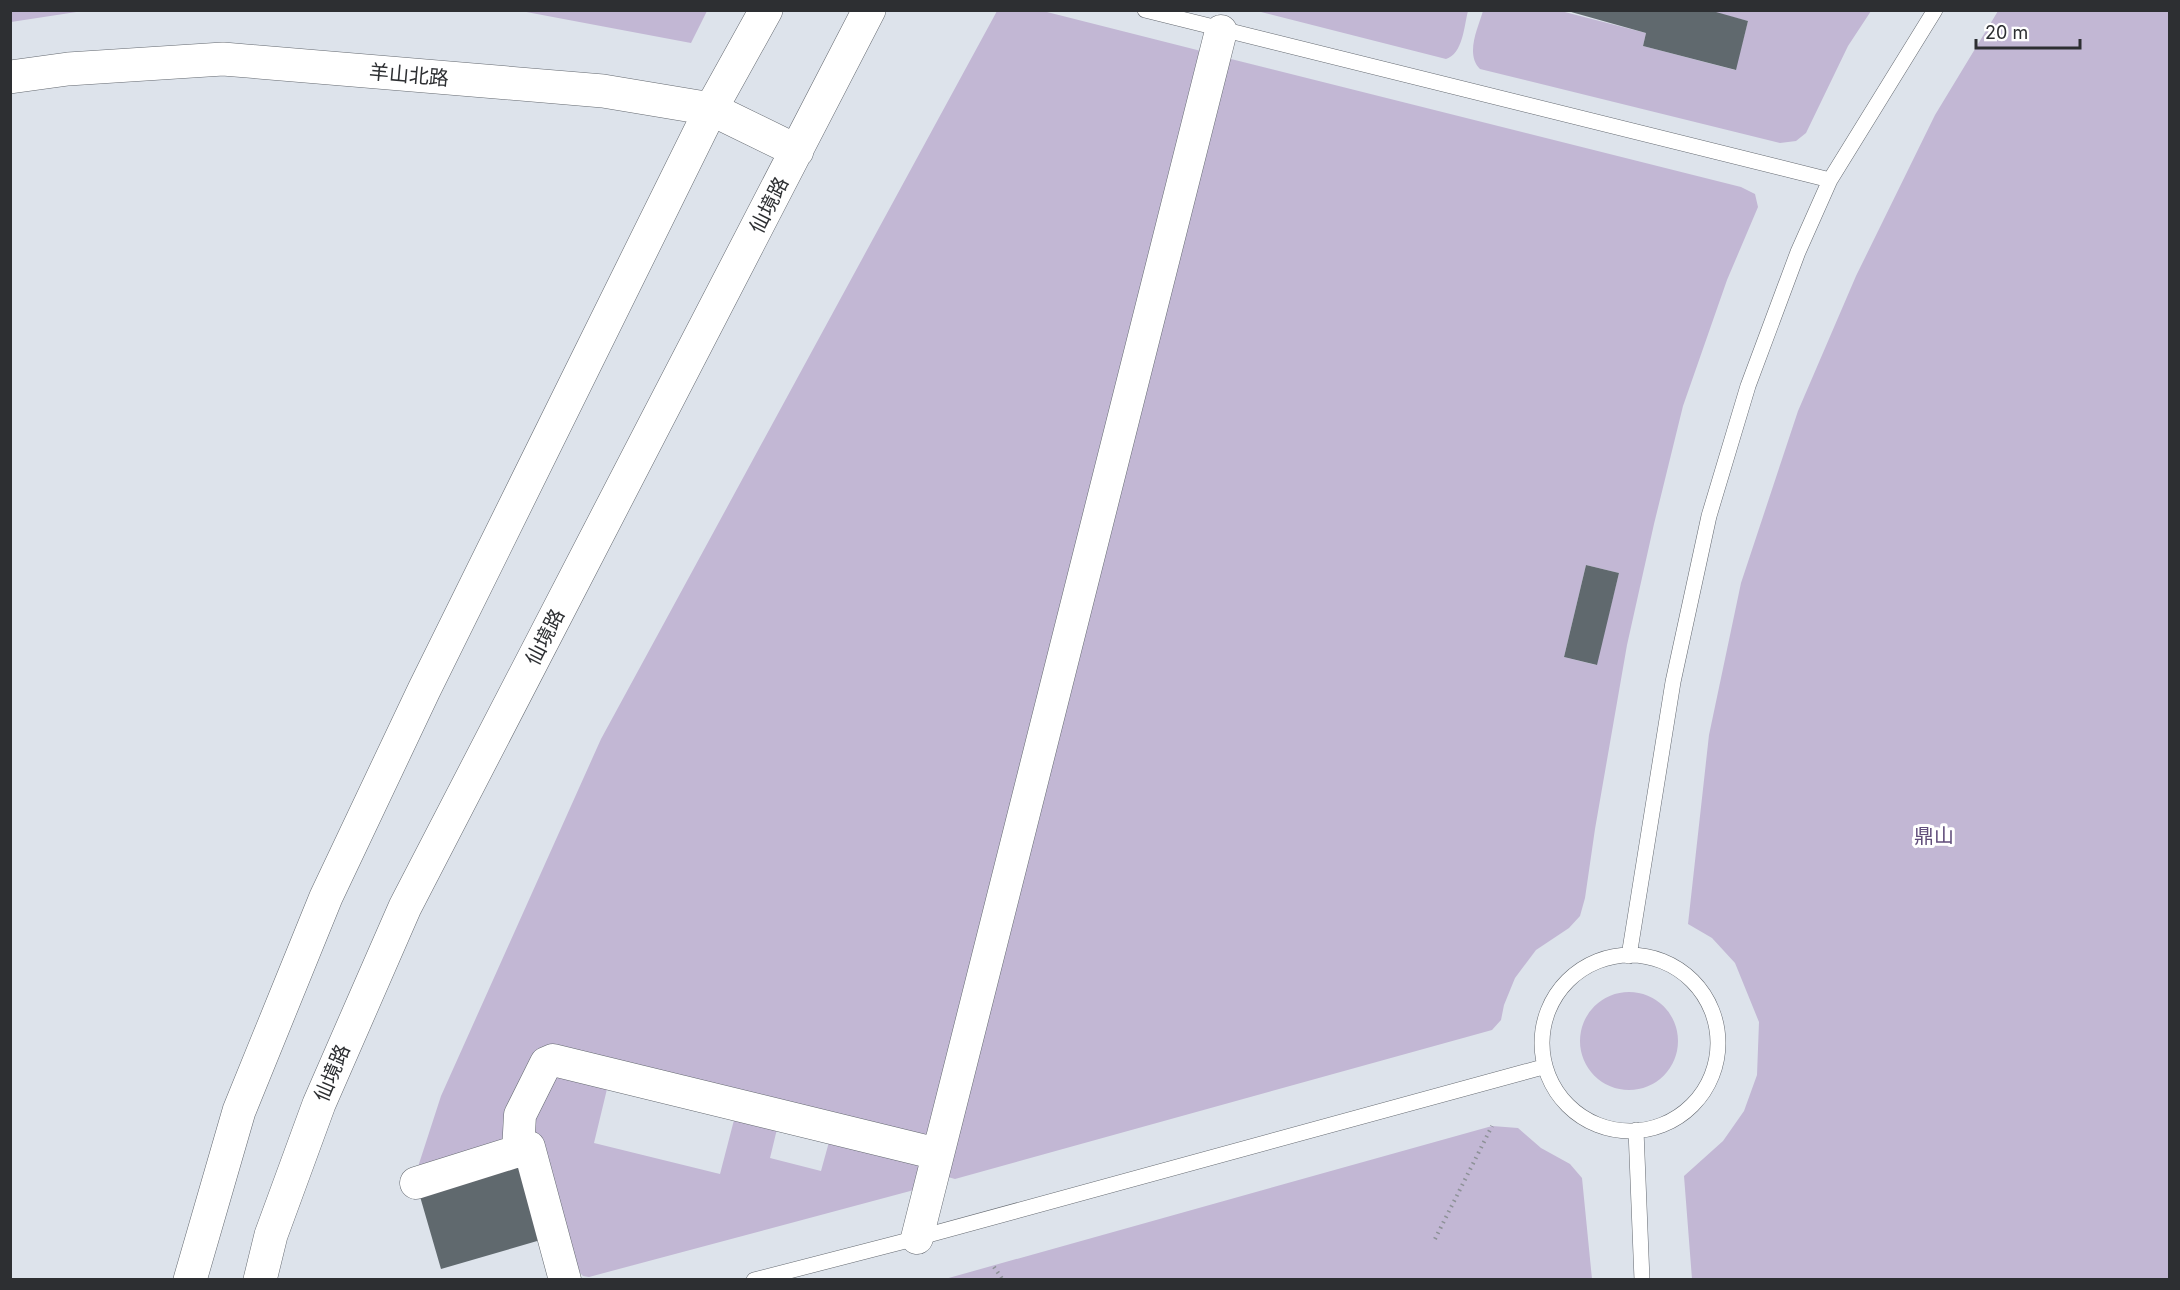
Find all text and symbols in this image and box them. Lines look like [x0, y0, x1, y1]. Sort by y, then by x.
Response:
scale bar [1976, 12, 2080, 50]
text: 20 m [1985, 22, 2028, 43]
street label: 羊山北路 [368, 60, 450, 90]
street label: 仙境路 [745, 173, 793, 237]
street label: 仙境路 [521, 605, 569, 669]
park label: 鼎山 [1914, 824, 1954, 848]
street label: 仙境路 [309, 1041, 355, 1105]

